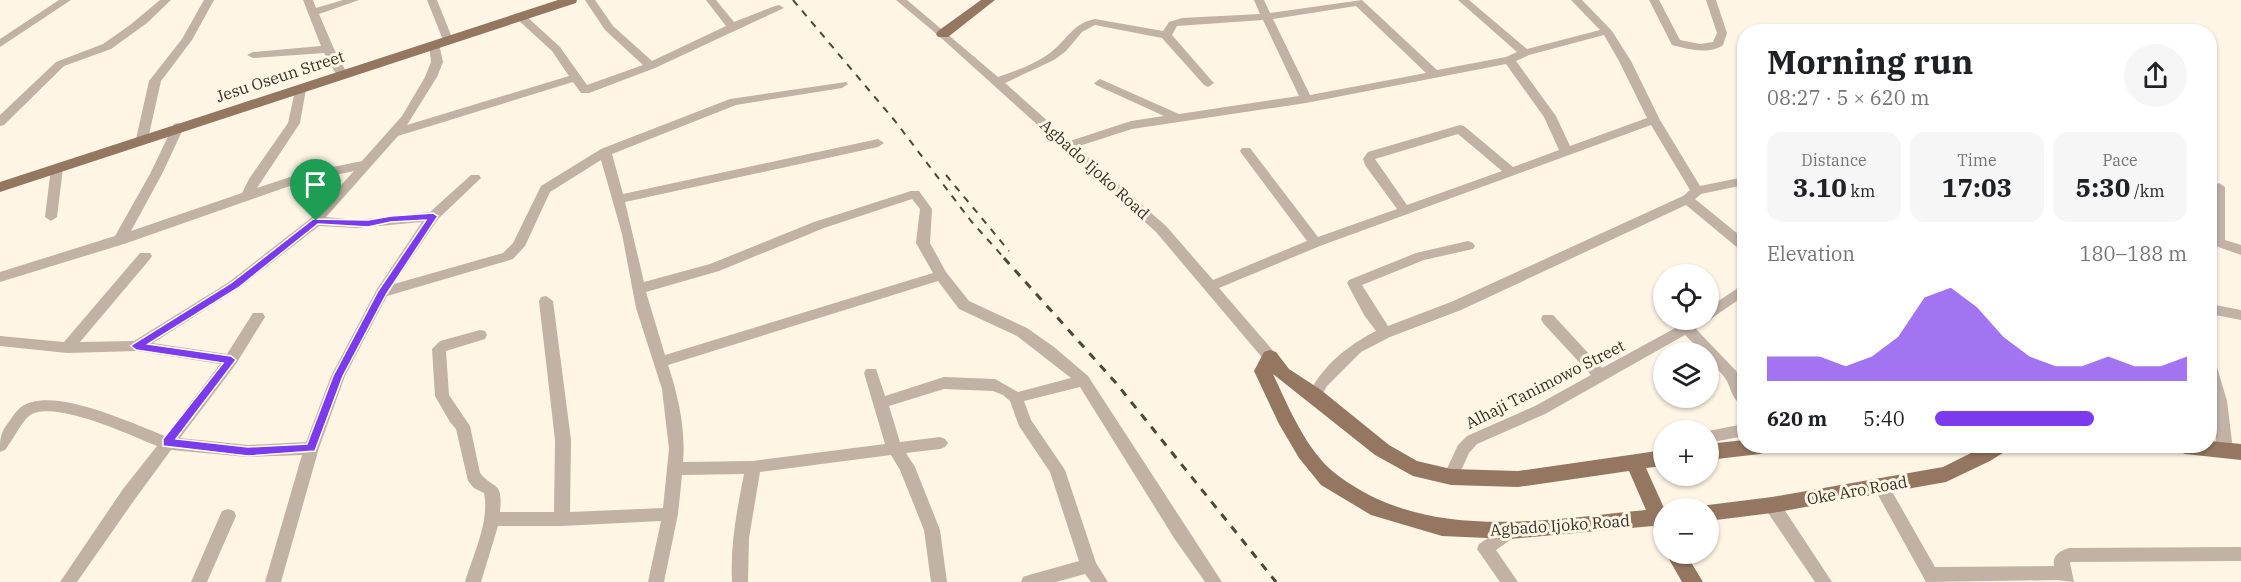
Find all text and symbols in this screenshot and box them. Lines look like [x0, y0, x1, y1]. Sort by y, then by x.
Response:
text: Morning run [1767, 40, 1973, 83]
button: share [2124, 44, 2187, 107]
street label: Jesu Oseun Street [213, 46, 347, 106]
text: 08:27 · 5 × 620 m [1767, 84, 1930, 111]
street label: Agbado Ijoko Road [1036, 115, 1154, 223]
text: Distance [1801, 150, 1867, 170]
text: Time [1957, 150, 1997, 170]
text: Pace [2102, 150, 2138, 170]
pin [290, 159, 341, 221]
icon: arrive [299, 168, 332, 201]
text: 3.10 [1793, 170, 1847, 204]
text: 17:03 [1942, 170, 2012, 204]
text: 5:30 [2076, 170, 2130, 204]
text: km [1847, 181, 1875, 201]
text: /km [2130, 181, 2164, 201]
text: Elevation [1767, 240, 1855, 267]
text: 180–188 m [2080, 240, 2187, 267]
map controls [1653, 264, 1719, 564]
button: locate [1653, 264, 1719, 330]
street label: Alhaji Tanimowo Street [1462, 335, 1628, 433]
button: layers [1653, 342, 1719, 408]
text: 620 m [1767, 405, 1827, 432]
text: 5:40 [1863, 405, 1905, 432]
button: + [1653, 420, 1719, 486]
street label: Oke Aro Road [1805, 471, 1909, 509]
button: − [1653, 498, 1719, 564]
street label: Agbado Ijoko Road [1489, 510, 1631, 540]

